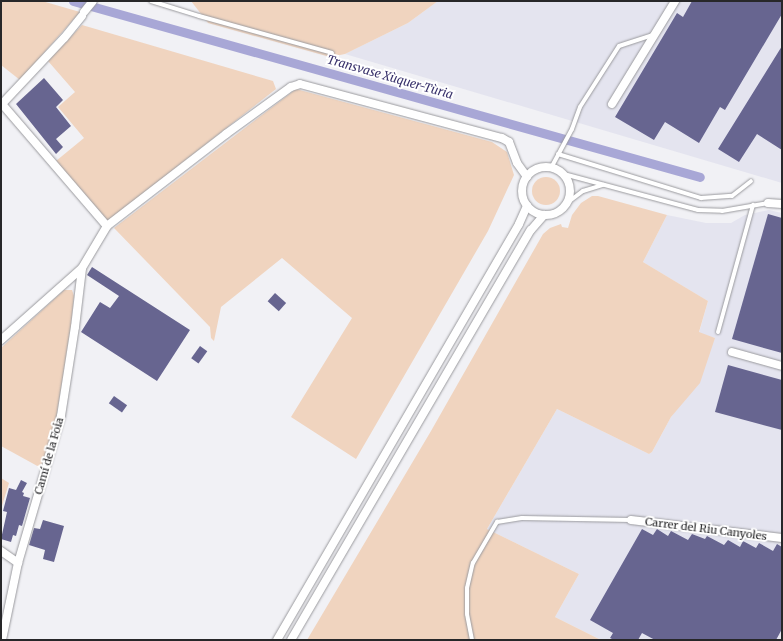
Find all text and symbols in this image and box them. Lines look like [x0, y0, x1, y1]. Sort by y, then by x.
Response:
water label: Transvase Xùquer-Tùria [325, 52, 455, 102]
street label: Camí de la Foia [32, 416, 66, 496]
street label: Carrer del Riu Canyoles [644, 515, 768, 543]

